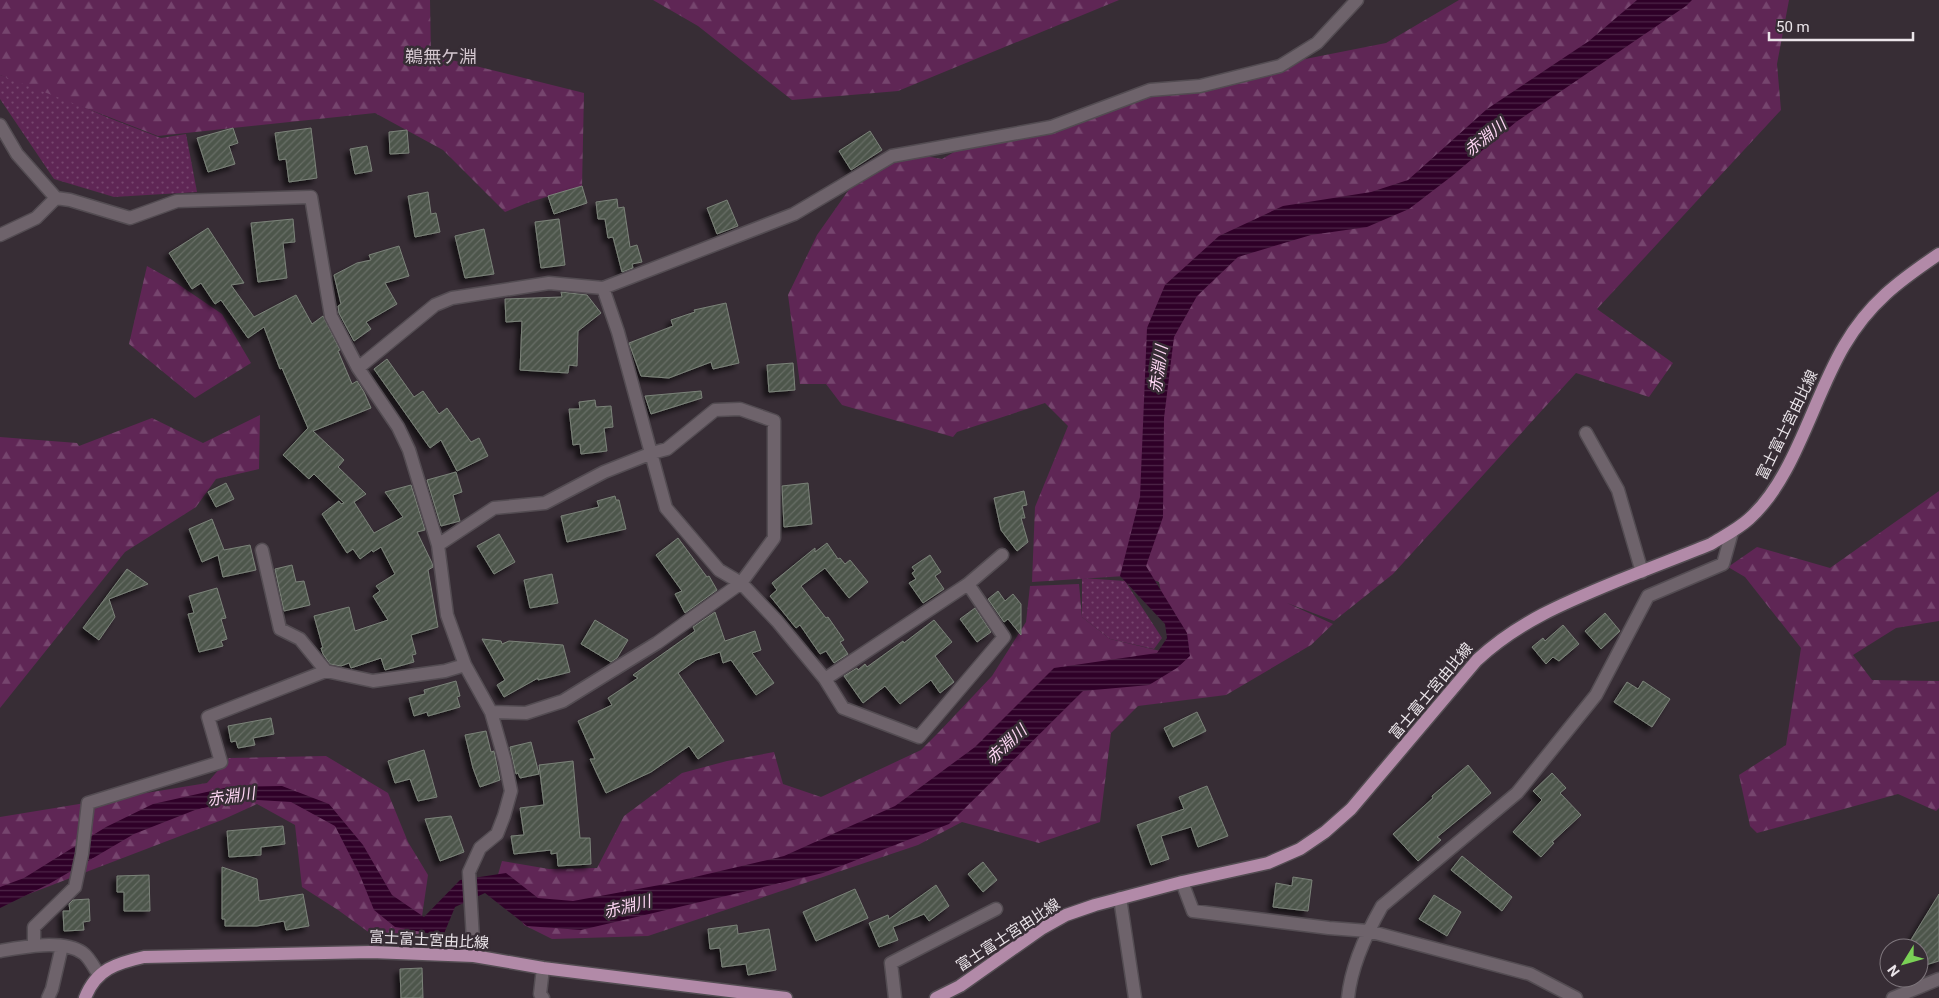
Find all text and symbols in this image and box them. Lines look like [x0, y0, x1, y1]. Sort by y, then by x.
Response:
scale bar [1769, 10, 1913, 42]
text: 50 m [1776, 18, 1810, 36]
district label: 鵜無ケ淵 [405, 46, 477, 67]
water label: 赤淵川 [1461, 114, 1511, 160]
water label: 赤淵川 [1146, 342, 1172, 394]
street label: 富士富士宮由比線 [1753, 367, 1821, 483]
street label: 富士富士宮由比線 [1386, 639, 1476, 743]
water label: 赤淵川 [982, 720, 1032, 768]
water label: 赤淵川 [206, 783, 258, 809]
water label: 赤淵川 [602, 891, 655, 922]
street label: 富士富士宮由比線 [953, 895, 1063, 975]
street label: 富士富士宮由比線 [369, 928, 489, 952]
north arrow [1879, 938, 1929, 988]
text: N [1884, 962, 1903, 980]

